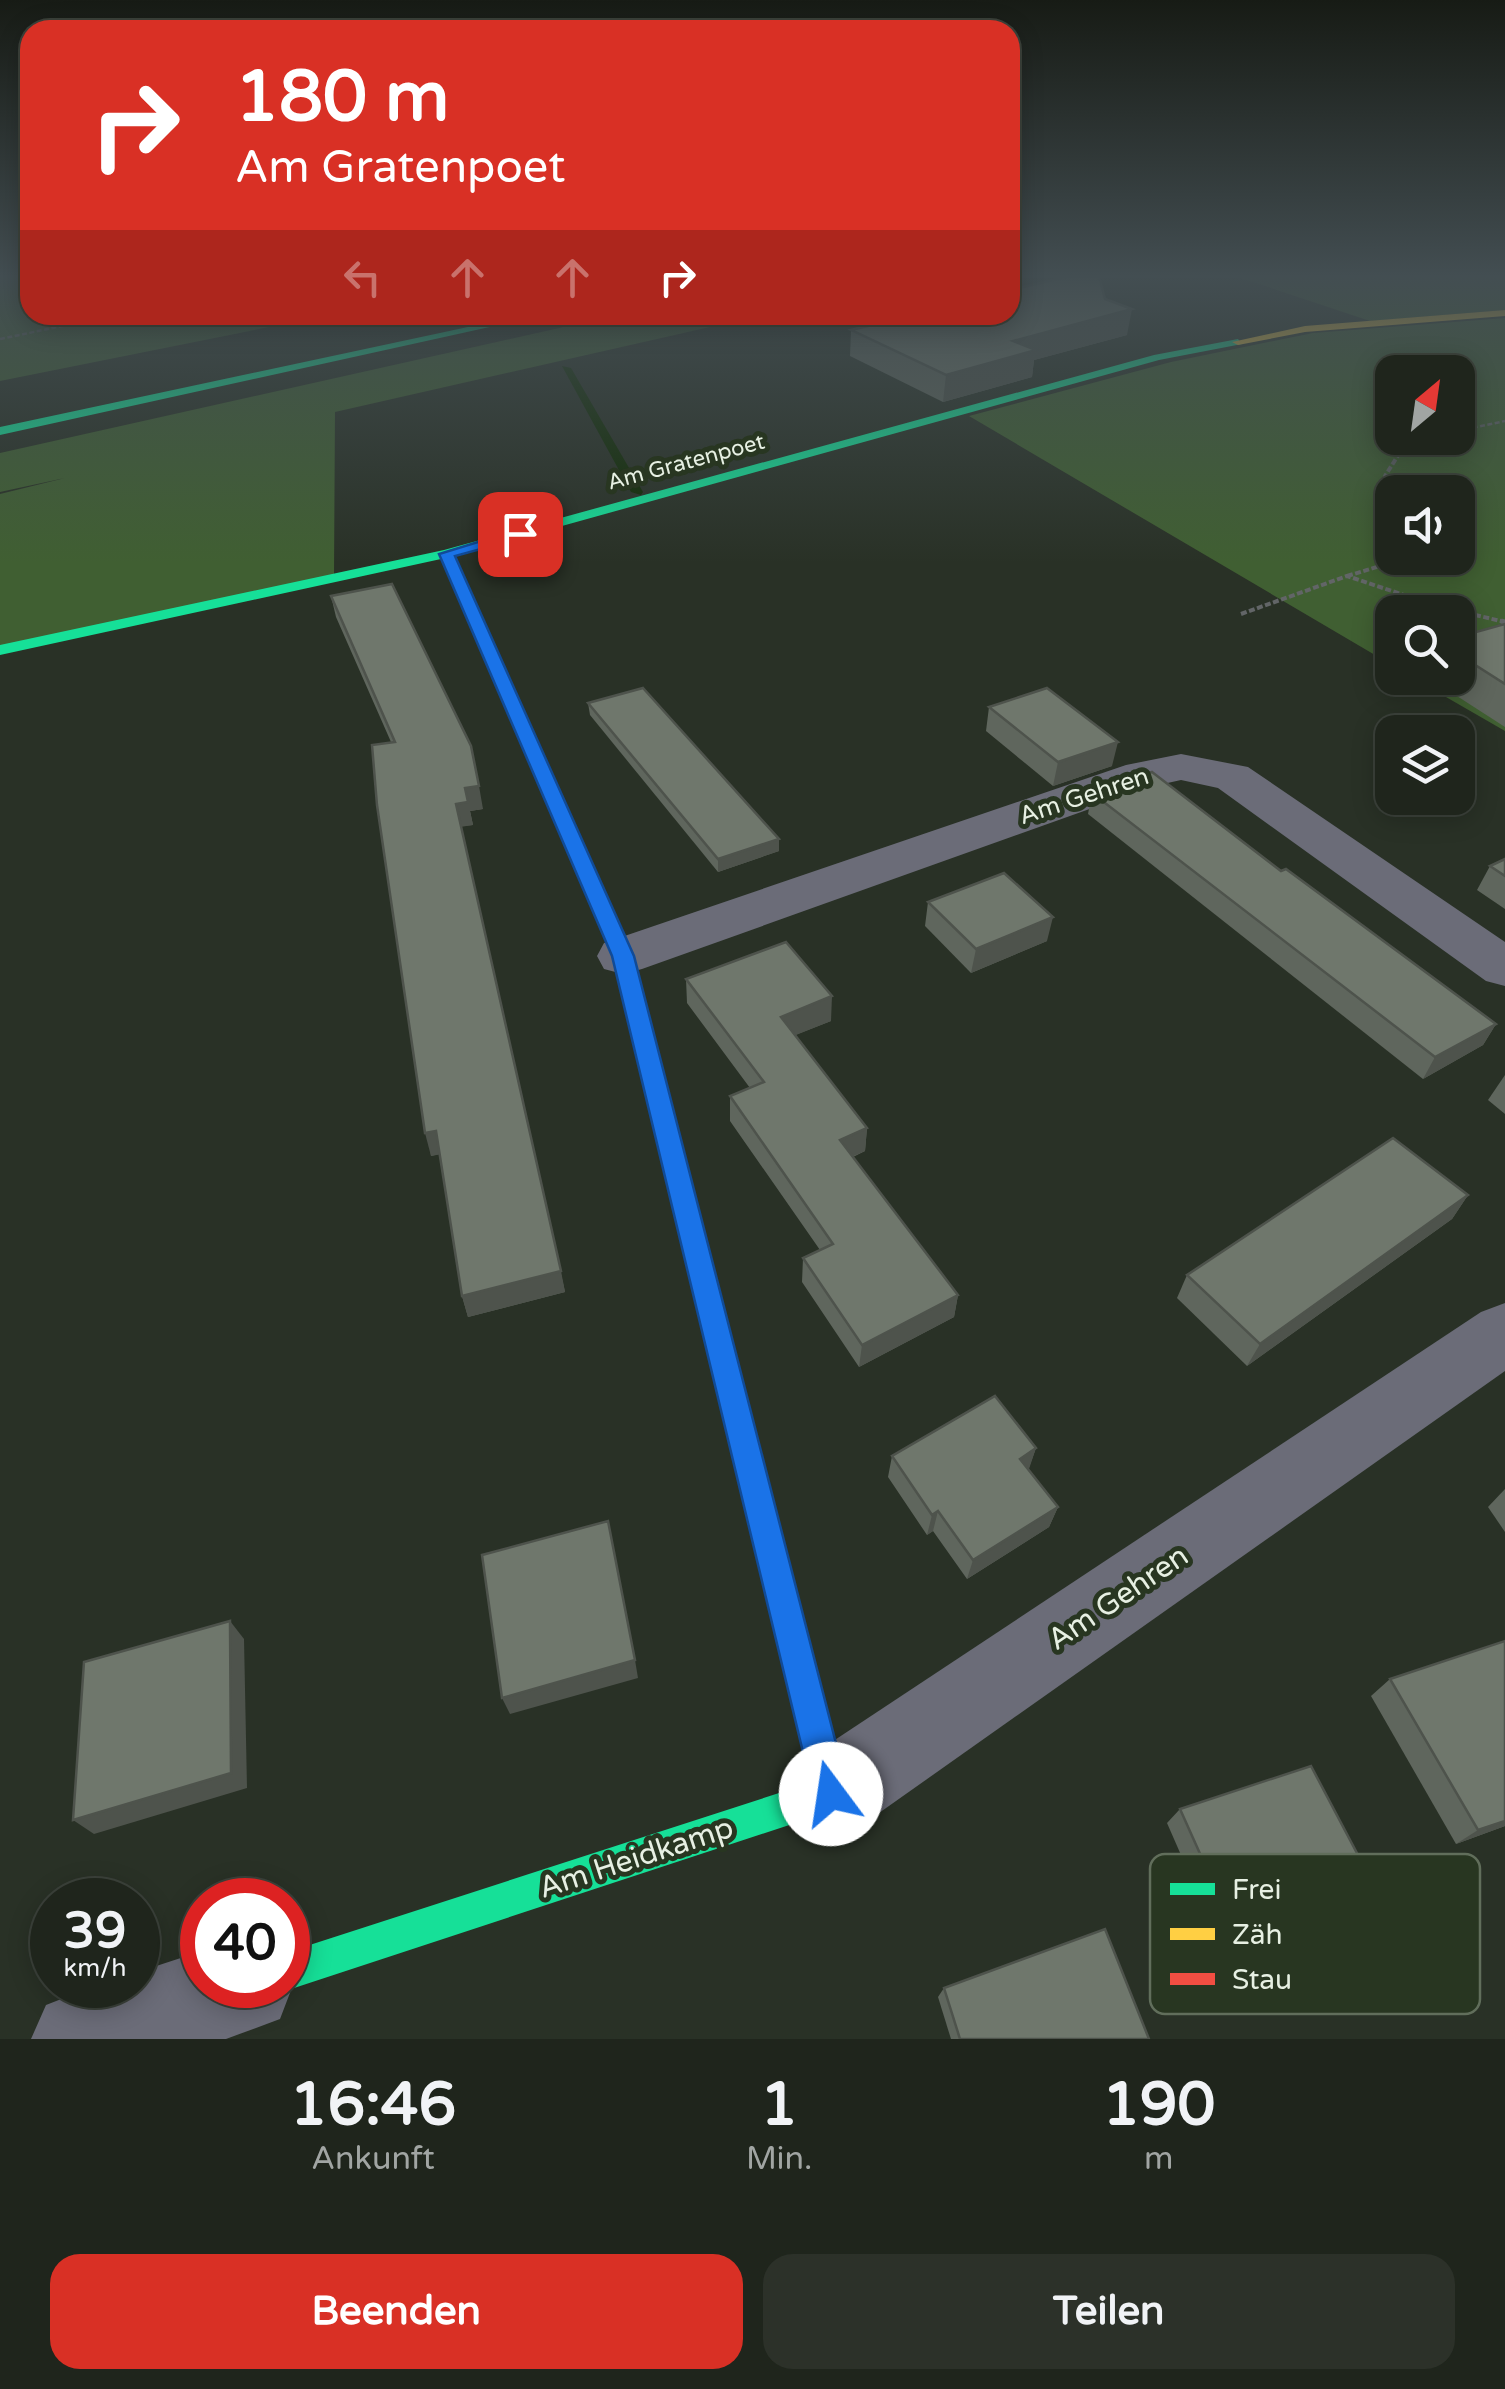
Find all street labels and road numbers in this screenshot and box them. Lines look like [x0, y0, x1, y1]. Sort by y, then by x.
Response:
street label: Am Gratenpoet [605, 429, 767, 495]
street label: Am Gehren [1015, 761, 1153, 831]
street label: Am Gehren [1041, 1537, 1195, 1659]
street label: Am Heidkamp [534, 1809, 738, 1907]

